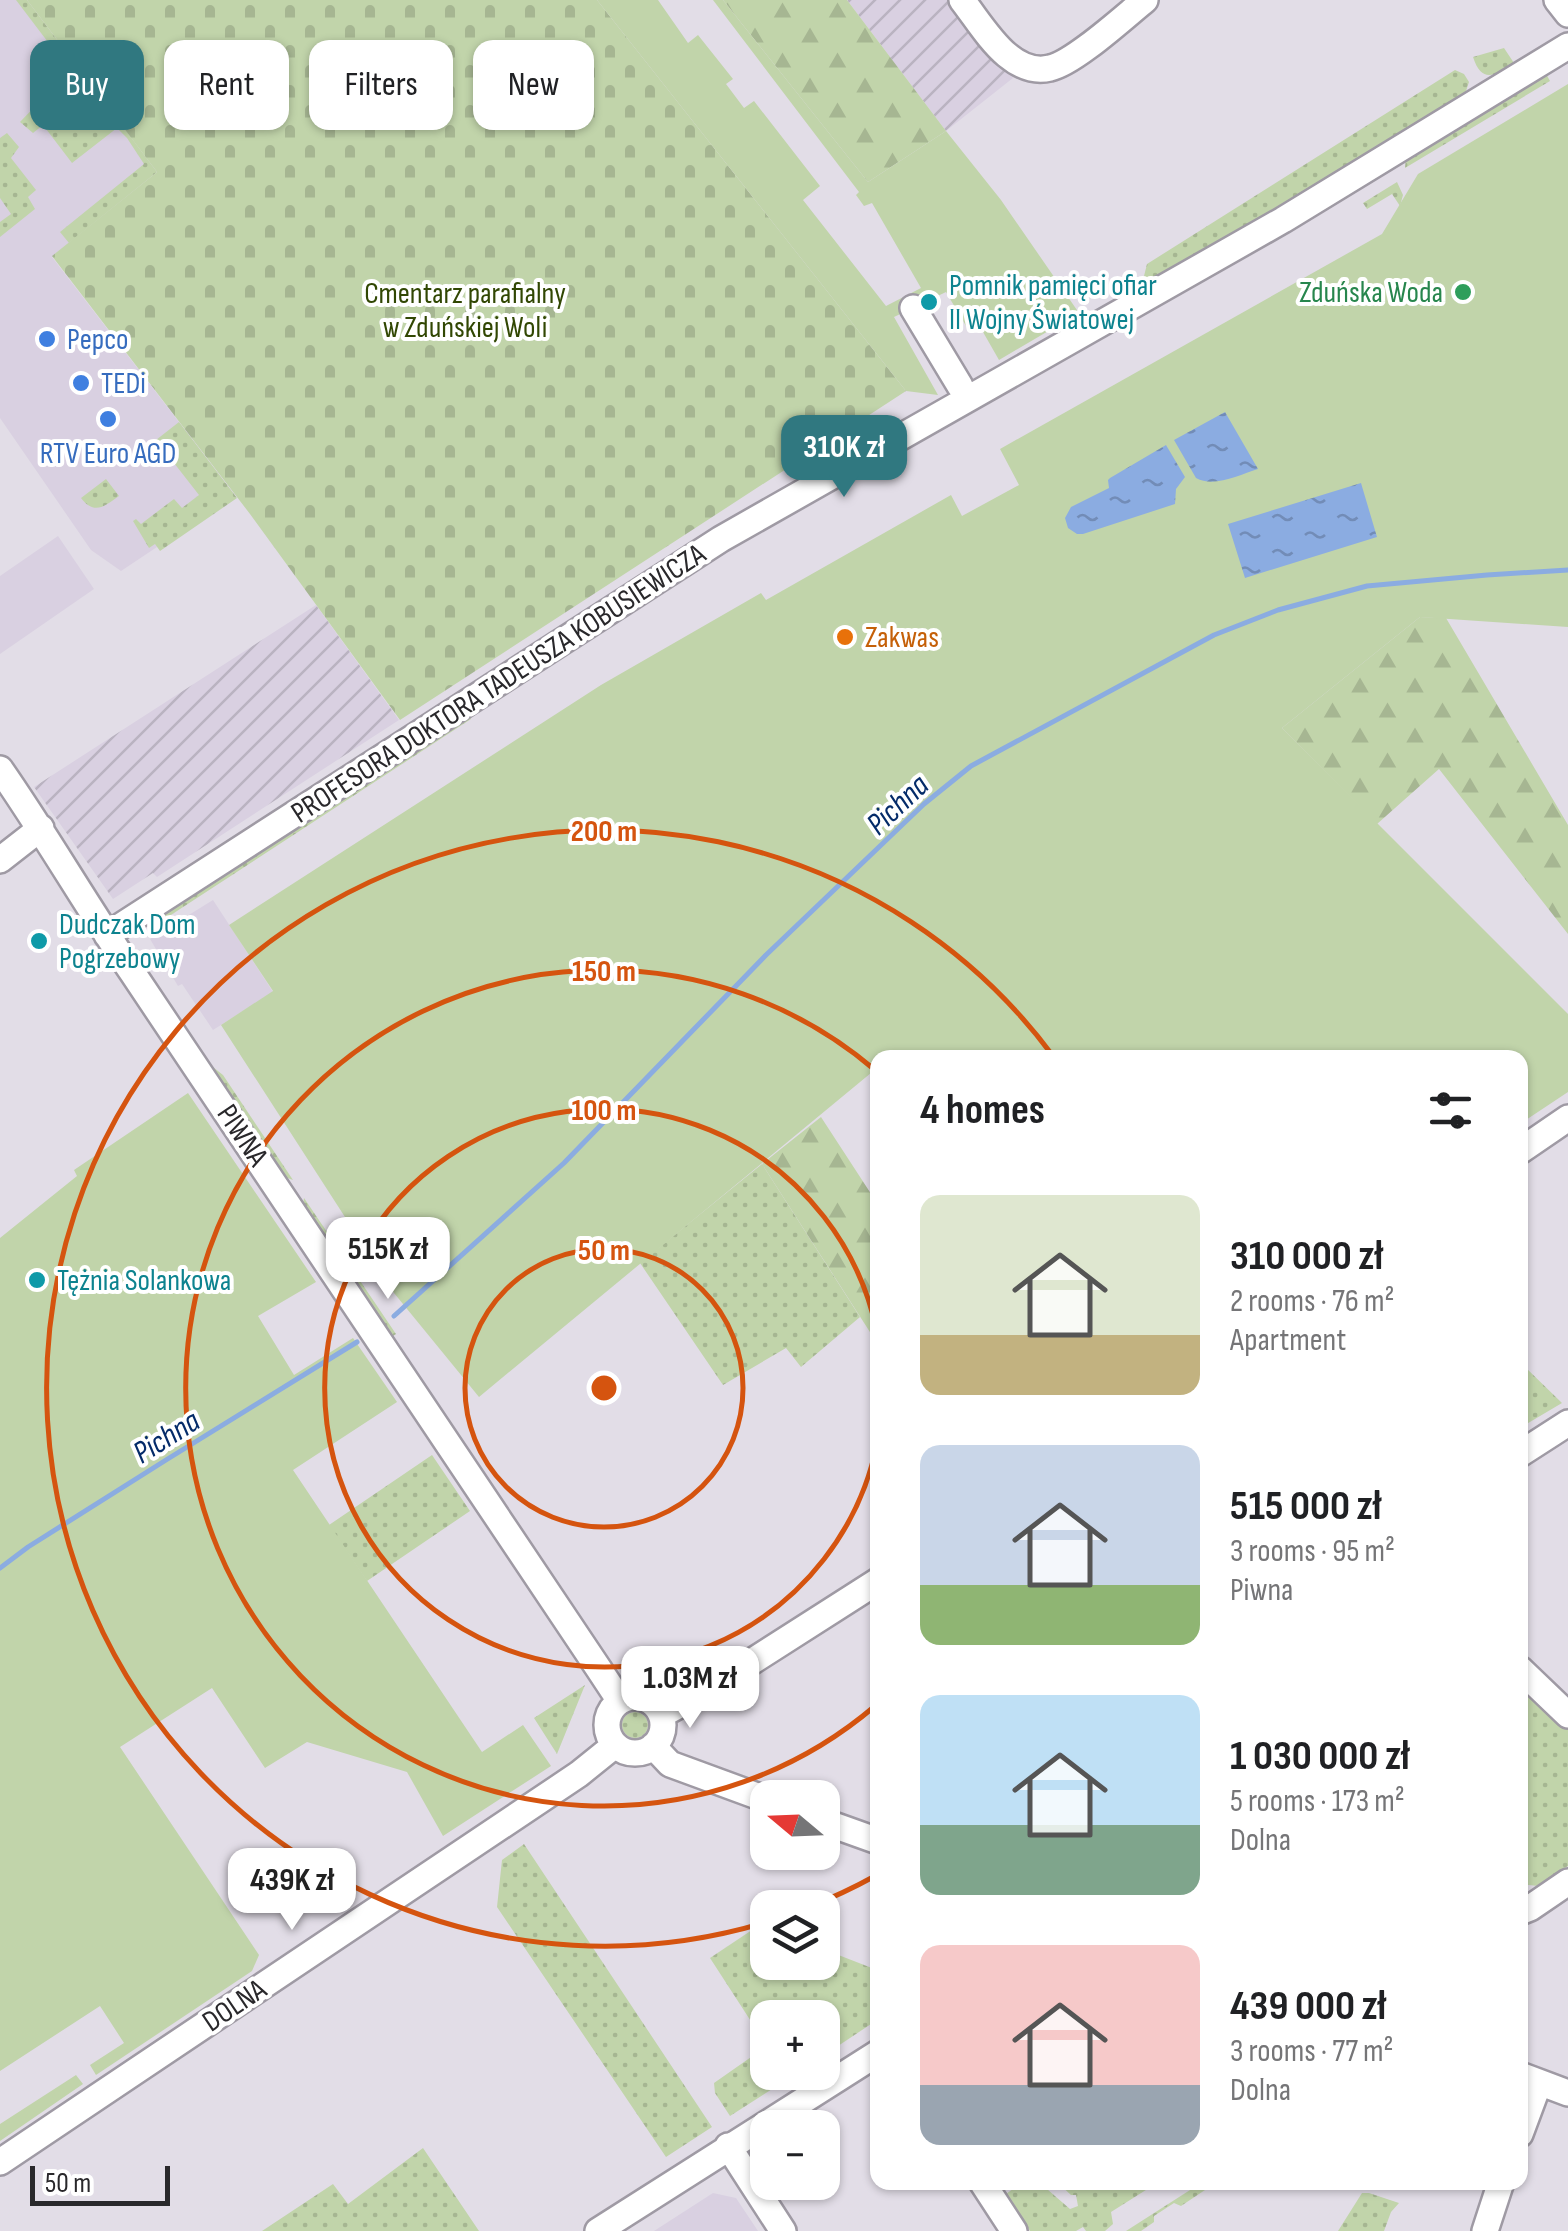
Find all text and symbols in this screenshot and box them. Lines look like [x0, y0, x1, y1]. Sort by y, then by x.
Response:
chip: Buy [30, 40, 144, 130]
chip: Rent [164, 40, 289, 130]
chip: Filters [309, 40, 453, 130]
chip: New [473, 40, 594, 130]
place label: Pomnik pamięci ofiar II Wojny Światowej [949, 268, 1157, 338]
place label: Zduńska Woda [1299, 275, 1443, 311]
park label: Cmentarz parafialny w Zduńskiej Woli [364, 276, 566, 346]
marker: Zduńska Woda [1452, 281, 1474, 303]
marker: Pomnik pamięci ofiar II Wojny Światowej [918, 291, 940, 313]
place label: Pepco [67, 322, 128, 358]
marker: Pepco [36, 328, 58, 350]
place label: TEDi [101, 366, 146, 402]
marker: TEDi [70, 372, 92, 394]
marker: RTV Euro AGD [97, 408, 119, 430]
pin: 310K zł [752, 415, 936, 500]
text: 310K zł [803, 428, 885, 467]
place label: RTV Euro AGD [40, 436, 176, 472]
street label: PROFESORA DOKTORA TADEUSZA KOBUSIEWICZA [285, 536, 712, 831]
place label: Zakwas [865, 620, 939, 656]
marker: Zakwas [834, 626, 856, 648]
water label: Pichna [859, 766, 937, 844]
text: 200 m [571, 814, 637, 850]
place label: Dudczak Dom Pogrzebowy [59, 907, 196, 977]
marker: Dudczak Dom Pogrzebowy [28, 930, 50, 952]
text: 150 m [572, 954, 636, 990]
icon: filters [1423, 1083, 1478, 1138]
text: 4 homes [920, 1085, 1045, 1136]
text: 100 m [572, 1093, 636, 1129]
street label: PIWNA [209, 1098, 276, 1173]
pin: 515K zł [296, 1217, 480, 1302]
text: 515K zł [348, 1230, 428, 1269]
text: 310 000 zł [1230, 1231, 1383, 1282]
text: 50 m [578, 1233, 630, 1269]
icon: home [1000, 1235, 1120, 1355]
place label: Tężnia Solankowa [57, 1263, 231, 1299]
marker: Tężnia Solankowa [26, 1269, 48, 1291]
text: 2 rooms · 76 m² [1230, 1282, 1394, 1321]
text: Apartment [1230, 1321, 1346, 1360]
centre of rings [586, 1370, 622, 1406]
water label: Pichna [126, 1402, 207, 1473]
text: 515 000 zł [1230, 1481, 1381, 1532]
icon: home [1000, 1485, 1120, 1605]
text: 3 rooms · 95 m² [1230, 1532, 1395, 1571]
text: Piwna [1230, 1571, 1293, 1610]
pin: 1.03M zł [587, 1646, 793, 1731]
text: 1.03M zł [643, 1659, 737, 1698]
text: 1 030 000 zł [1230, 1731, 1410, 1782]
icon: home [1000, 1735, 1120, 1855]
north arrow [750, 1780, 840, 1870]
map controls [750, 1780, 840, 2200]
text: 5 rooms · 173 m² [1230, 1782, 1405, 1821]
text: Dolna [1230, 1821, 1291, 1860]
pin: 439K zł [200, 1848, 384, 1933]
text: 439K zł [250, 1861, 334, 1900]
button: layers [750, 1890, 840, 1980]
street label: DOLNA [196, 1972, 273, 2040]
text: 439 000 zł [1230, 1981, 1386, 2032]
icon: home [1000, 1985, 1120, 2105]
button: + [750, 2000, 840, 2090]
text: 3 rooms · 77 m² [1230, 2032, 1394, 2071]
text: Dolna [1230, 2071, 1291, 2110]
button: − [750, 2110, 840, 2200]
scale bar [30, 2161, 170, 2206]
text: 50 m [45, 2167, 91, 2200]

